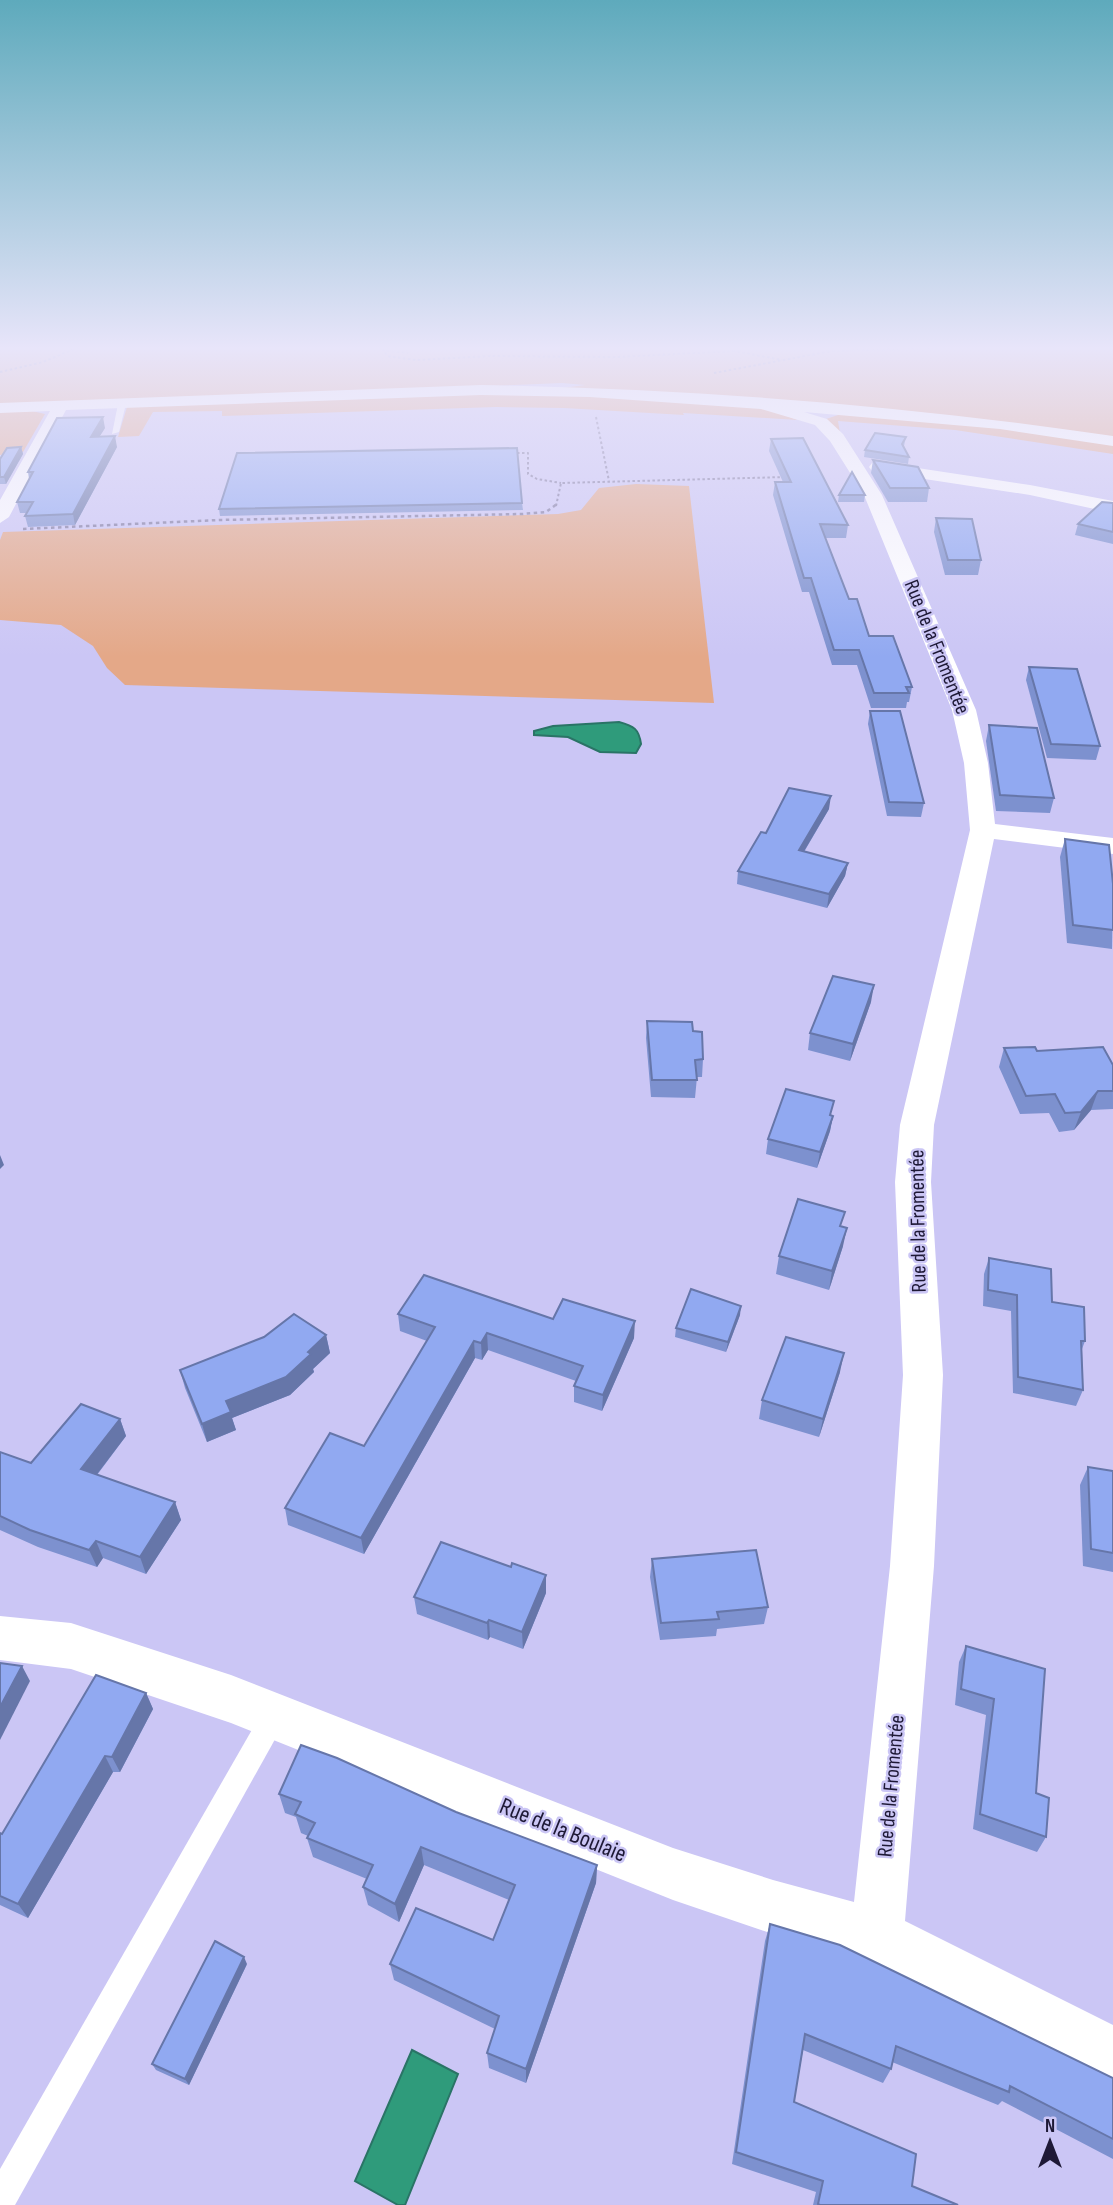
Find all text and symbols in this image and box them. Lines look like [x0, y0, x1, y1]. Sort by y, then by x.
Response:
street label: Rue de la Fromentée [899, 576, 975, 718]
street label: Rue de la Fromentée [904, 1149, 932, 1293]
street label: Rue de la Fromentée [872, 1714, 910, 1858]
street label: Rue de la Boulaie [495, 1791, 631, 1869]
north arrow [1015, 2107, 1085, 2177]
text: N [1045, 2115, 1055, 2138]

